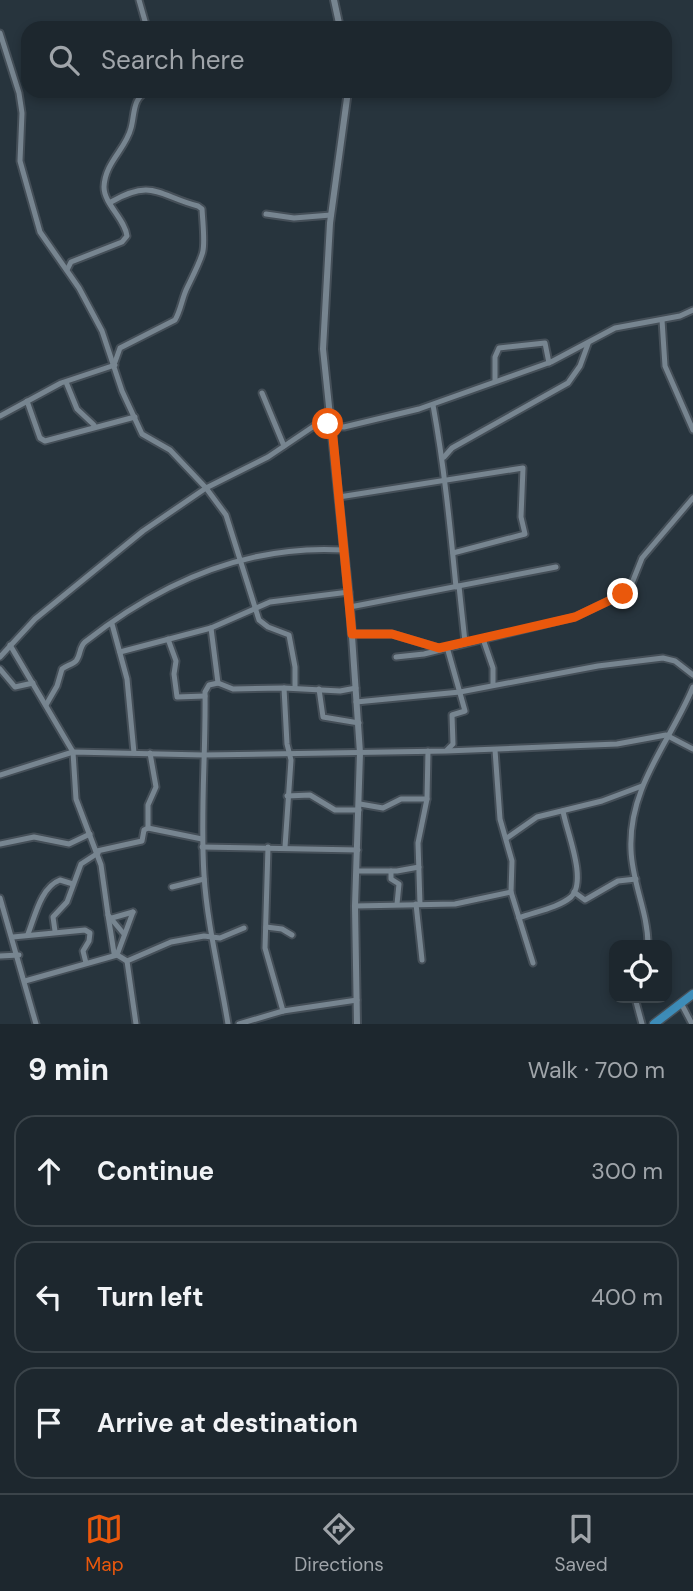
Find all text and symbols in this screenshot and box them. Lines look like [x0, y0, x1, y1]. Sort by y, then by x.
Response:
search box [21, 21, 672, 98]
icon: search [45, 41, 83, 79]
text: Search here [101, 43, 244, 77]
route start [312, 408, 343, 439]
route end [607, 578, 638, 609]
map controls [609, 940, 672, 1003]
button: locate [609, 940, 672, 1003]
text: 9 min [28, 1050, 109, 1089]
text: Walk · 700 m [528, 1055, 665, 1085]
icon: ahead [30, 1152, 68, 1190]
text: Continue [97, 1154, 214, 1188]
text: 300 m [591, 1156, 663, 1186]
icon: left [30, 1278, 68, 1316]
text: Turn left [97, 1280, 204, 1314]
text: 400 m [591, 1282, 663, 1312]
icon: arrive [30, 1404, 68, 1442]
text: Arrive at destination [97, 1406, 358, 1440]
tab: Map [85, 1510, 124, 1577]
tab: Directions [294, 1510, 384, 1577]
tab: Saved [554, 1510, 608, 1577]

